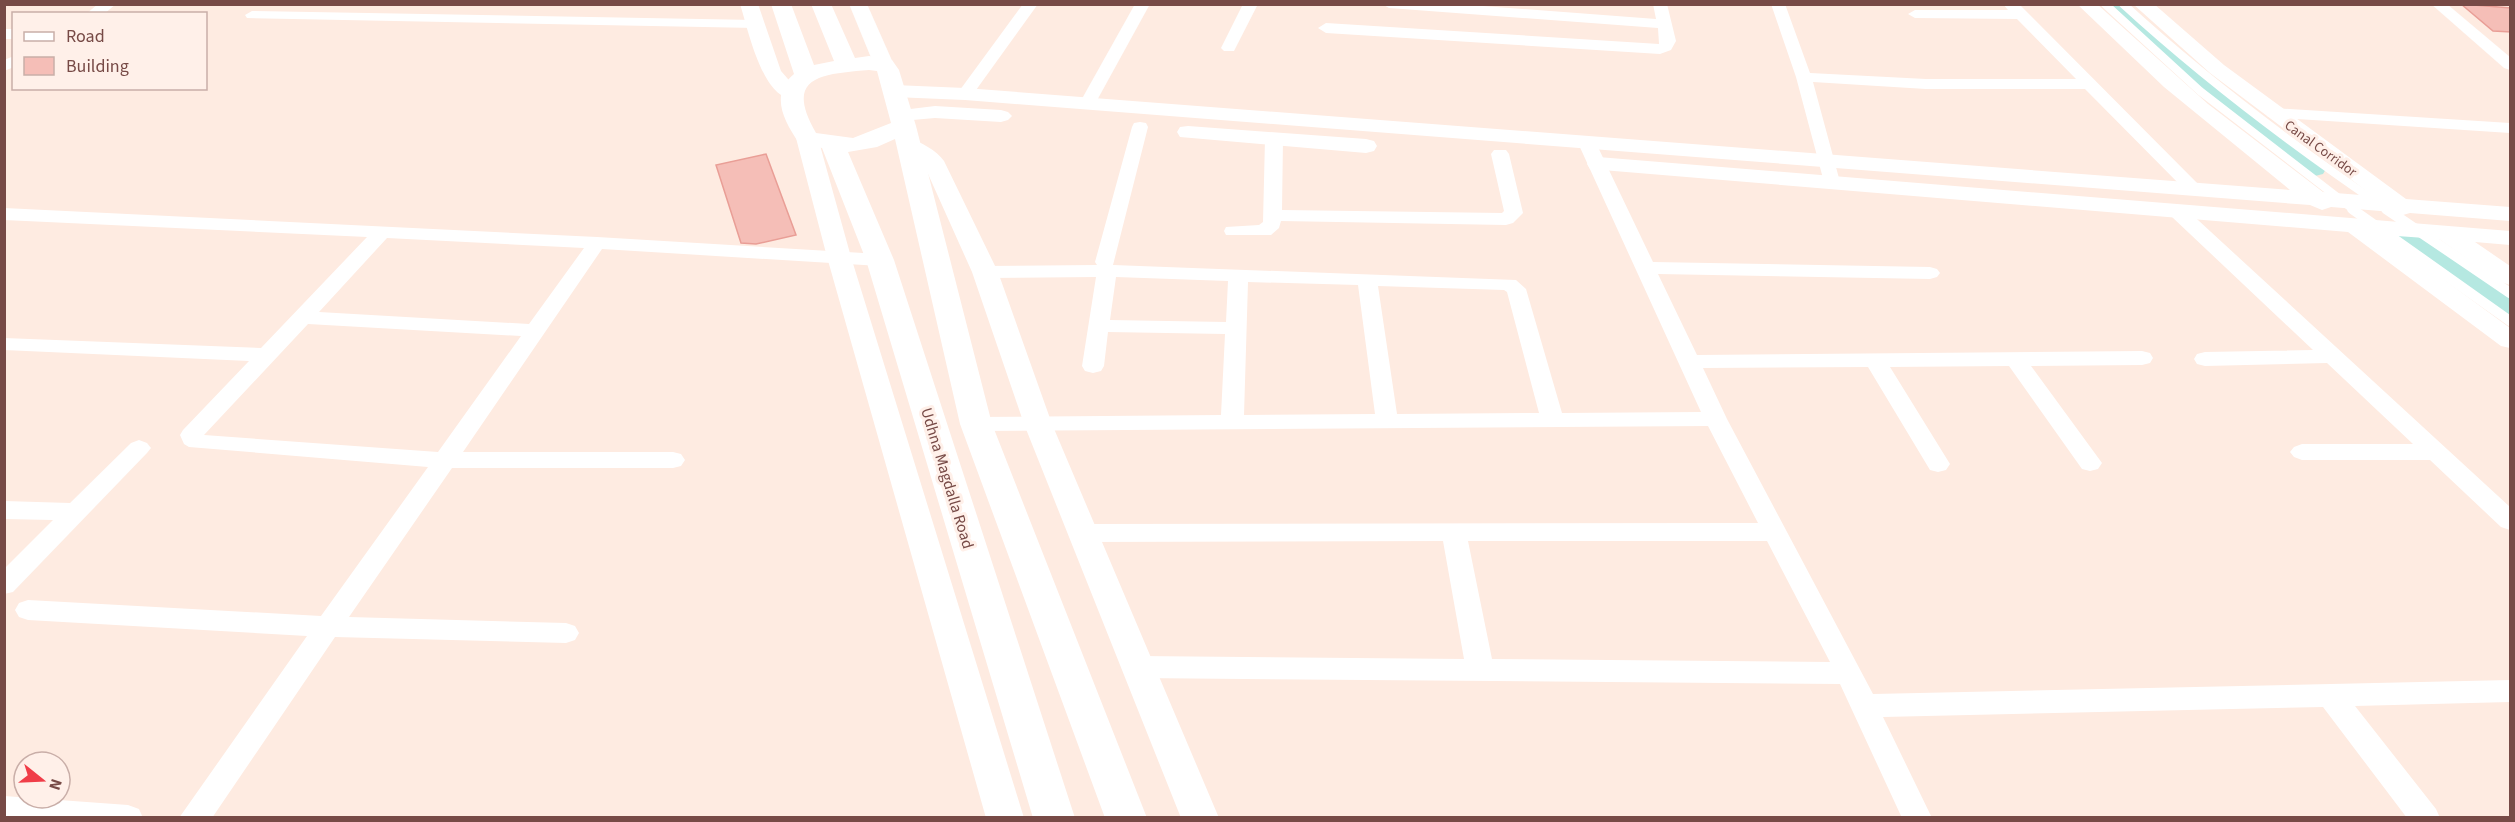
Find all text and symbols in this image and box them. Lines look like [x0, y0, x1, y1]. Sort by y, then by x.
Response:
legend [12, 12, 207, 90]
text: Road [66, 24, 105, 49]
text: Building [66, 54, 129, 79]
street label: Canal Corridor [2280, 116, 2361, 182]
street label: Udhna Magdalla Road [915, 405, 979, 551]
north arrow [12, 750, 72, 810]
text: N [43, 776, 67, 793]

